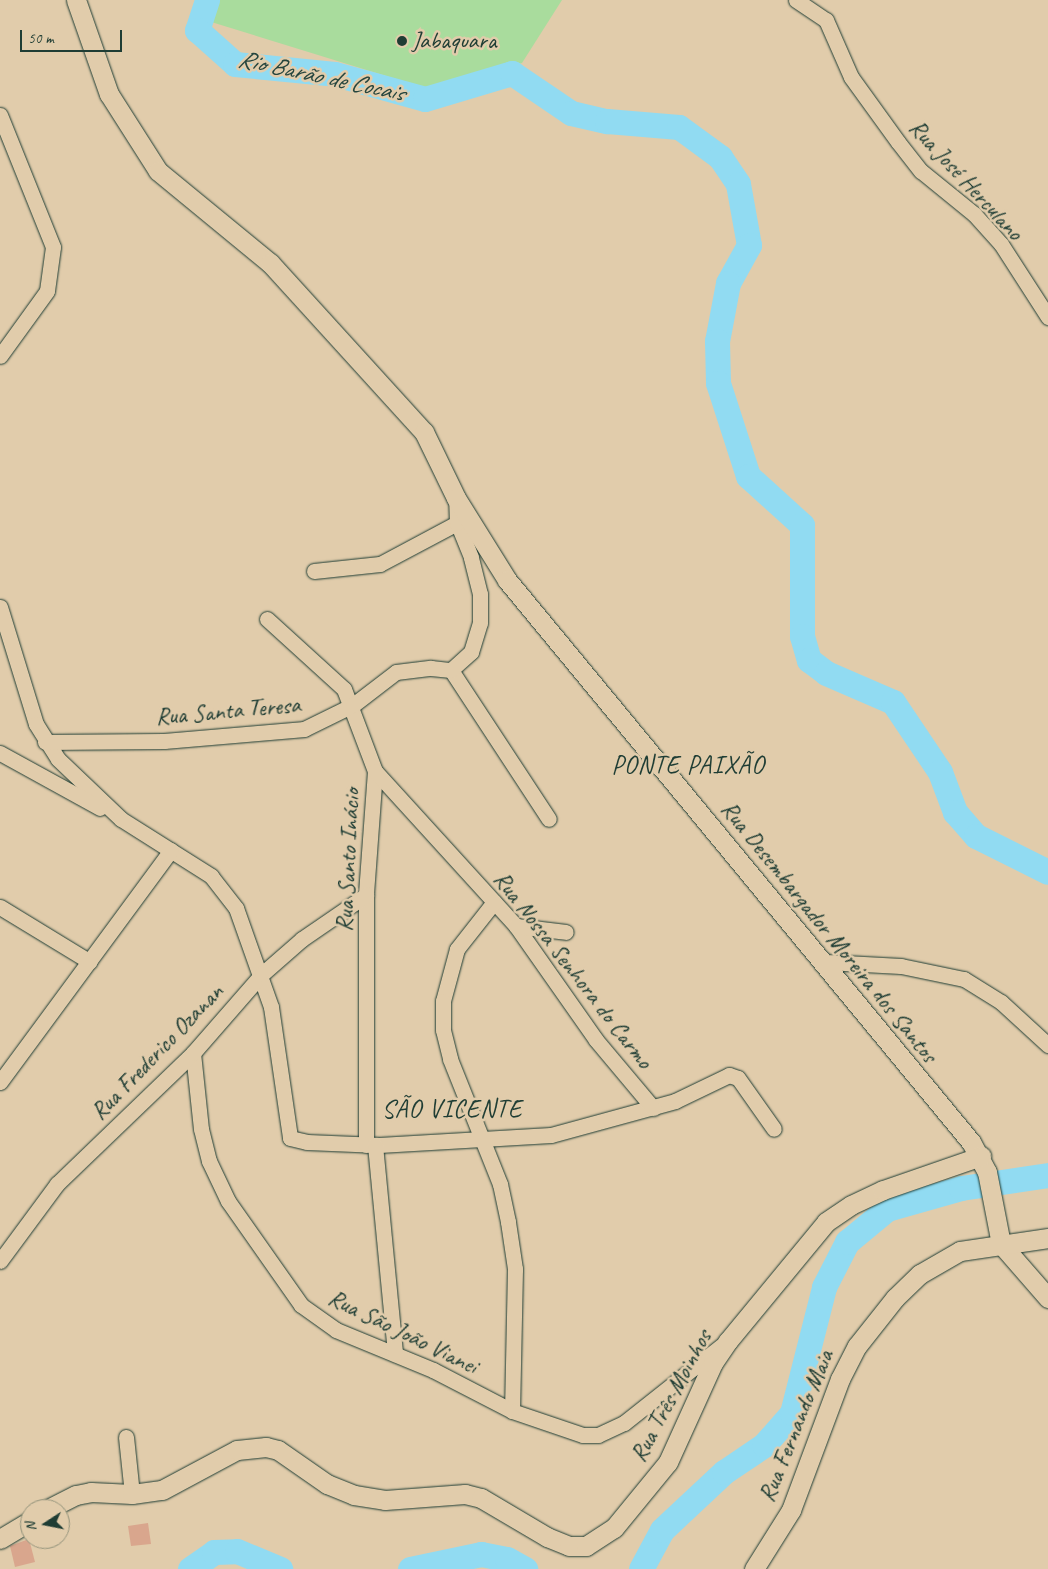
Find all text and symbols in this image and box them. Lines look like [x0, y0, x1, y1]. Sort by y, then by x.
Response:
scale bar [22, 20, 125, 52]
place label: Jabaquara [412, 27, 496, 55]
text: 50 m [28, 29, 54, 48]
marker: Jabaquara [396, 35, 408, 47]
water label: Rio Barão de Cocais [236, 44, 406, 108]
street label: Rua José Herculano [903, 114, 1029, 246]
street label: Rua Santa Teresa [155, 690, 301, 732]
district label: PONTE PAIXÃO [610, 750, 766, 780]
street label: Rua Santo Inácio [330, 788, 366, 932]
street label: Rua Desembargador Moreira dos Santos [714, 795, 944, 1069]
street label: Rua Nossa Senhora do Carmo [487, 866, 659, 1074]
street label: Rua Frederico Ozanan [85, 978, 229, 1126]
district label: SÃO VICENTE [381, 1094, 523, 1124]
street label: Rua São João Vianei [324, 1284, 482, 1380]
street label: Rua Três Moinhos [624, 1325, 718, 1467]
street label: Rua Fernando Maia [753, 1346, 839, 1506]
north arrow [20, 1499, 70, 1549]
text: N [22, 1521, 40, 1533]

